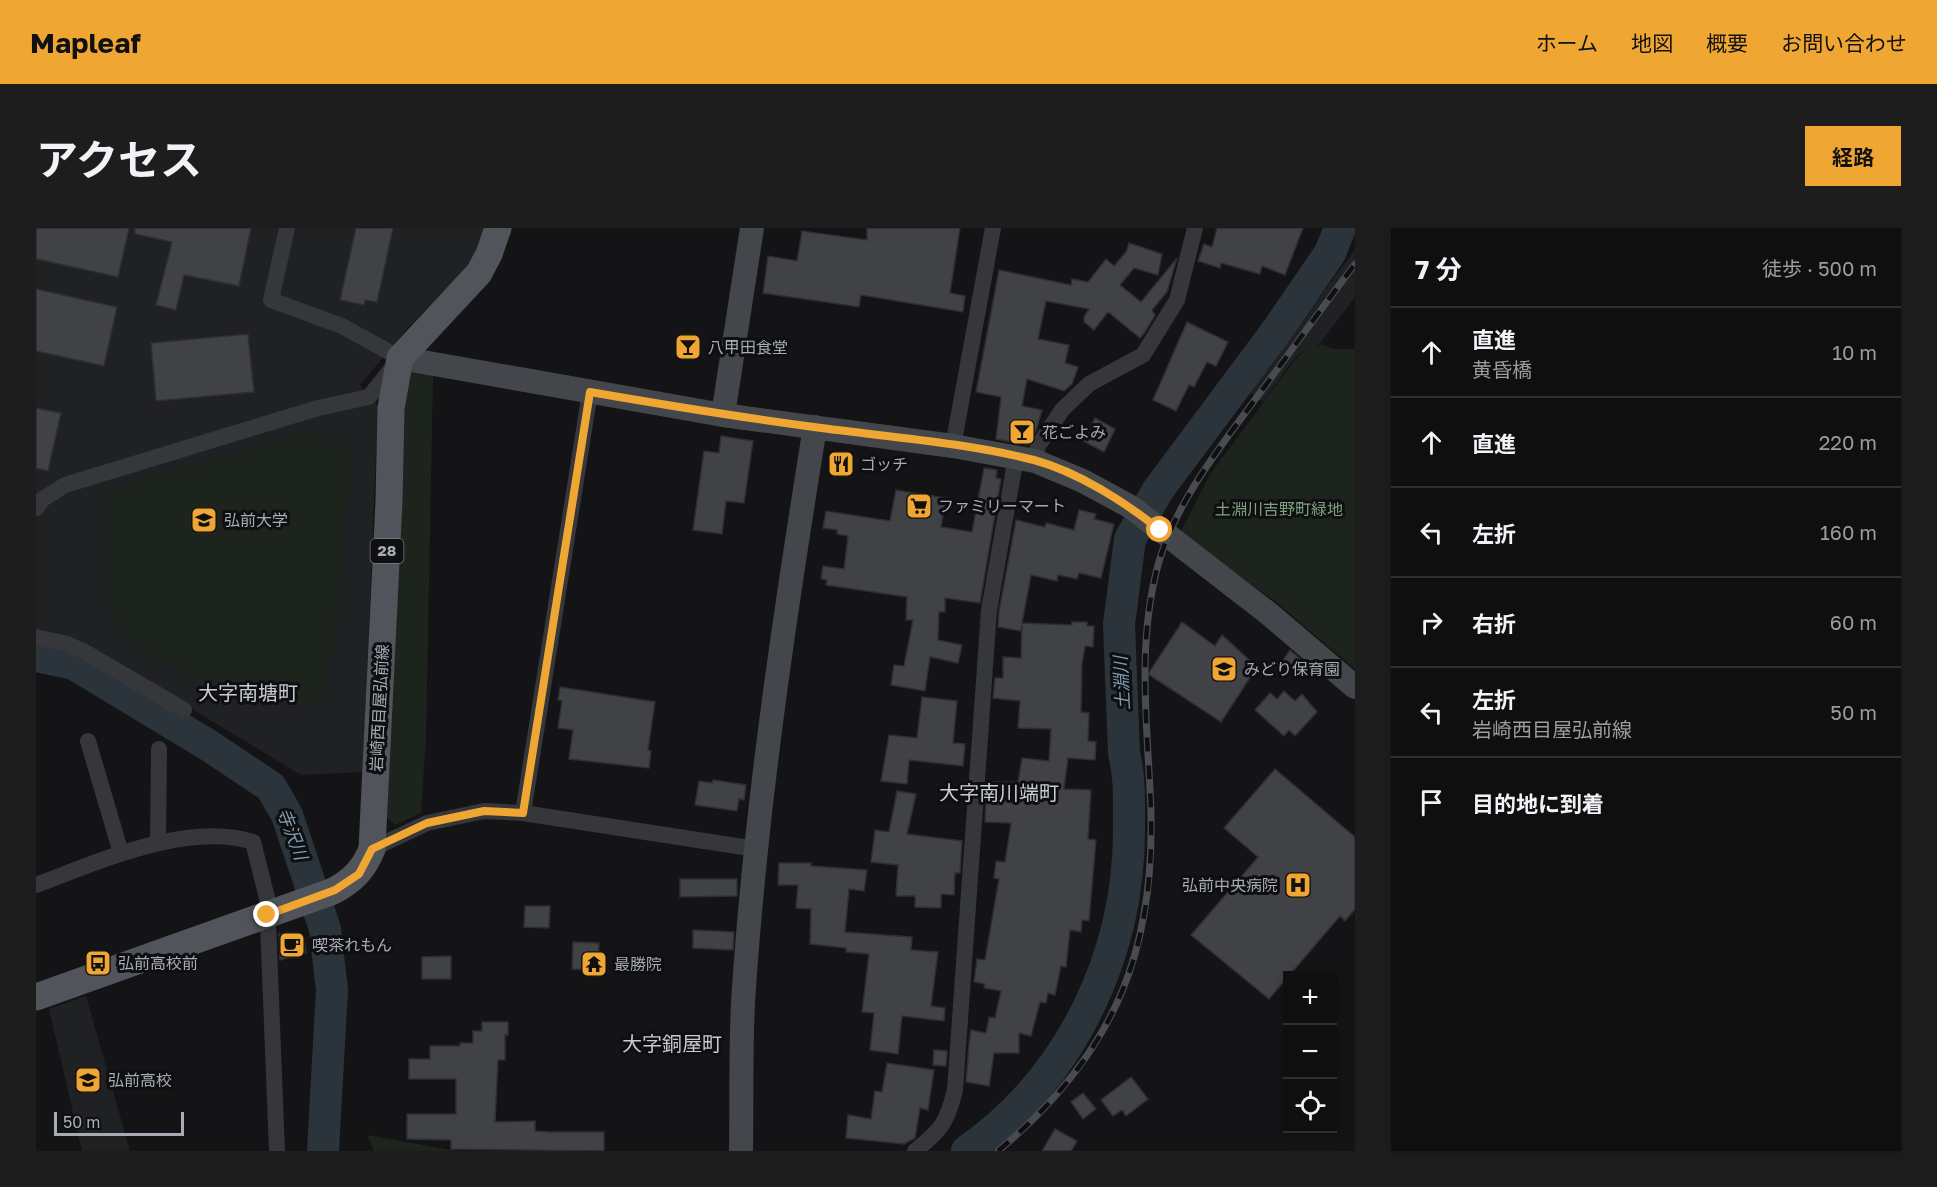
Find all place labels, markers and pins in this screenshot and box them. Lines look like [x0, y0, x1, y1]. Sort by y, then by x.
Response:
bar icon: 八甲田食堂 [673, 332, 703, 362]
place label: 八甲田食堂 [708, 337, 788, 357]
bar icon: 花ごよみ [1007, 417, 1037, 447]
place label: 花ごよみ [1042, 422, 1106, 442]
restaurant icon: ゴッチ [826, 449, 856, 479]
place label: ゴッチ [860, 454, 908, 474]
supermarket icon: ファミリーマート [904, 491, 934, 521]
place label: ファミリーマート [938, 496, 1066, 516]
school or university icon: 弘前大学 [189, 505, 219, 535]
place label: 弘前大学 [224, 510, 288, 530]
school or university icon: みどり保育園 [1209, 654, 1239, 684]
place label: みどり保育園 [1244, 659, 1340, 679]
hospital icon: 弘前中央病院 [1283, 870, 1313, 900]
place label: 弘前中央病院 [1182, 875, 1278, 895]
cafe icon: 喫茶れもん [277, 930, 307, 960]
place label: 喫茶れもん [312, 935, 392, 955]
bus stop icon: 弘前高校前 [83, 948, 113, 978]
temple icon: 最勝院 [579, 949, 609, 979]
place label: 弘前高校前 [118, 953, 198, 973]
place label: 最勝院 [614, 954, 662, 974]
school or university icon: 弘前高校 [73, 1065, 103, 1095]
place label: 弘前高校 [108, 1070, 172, 1090]

